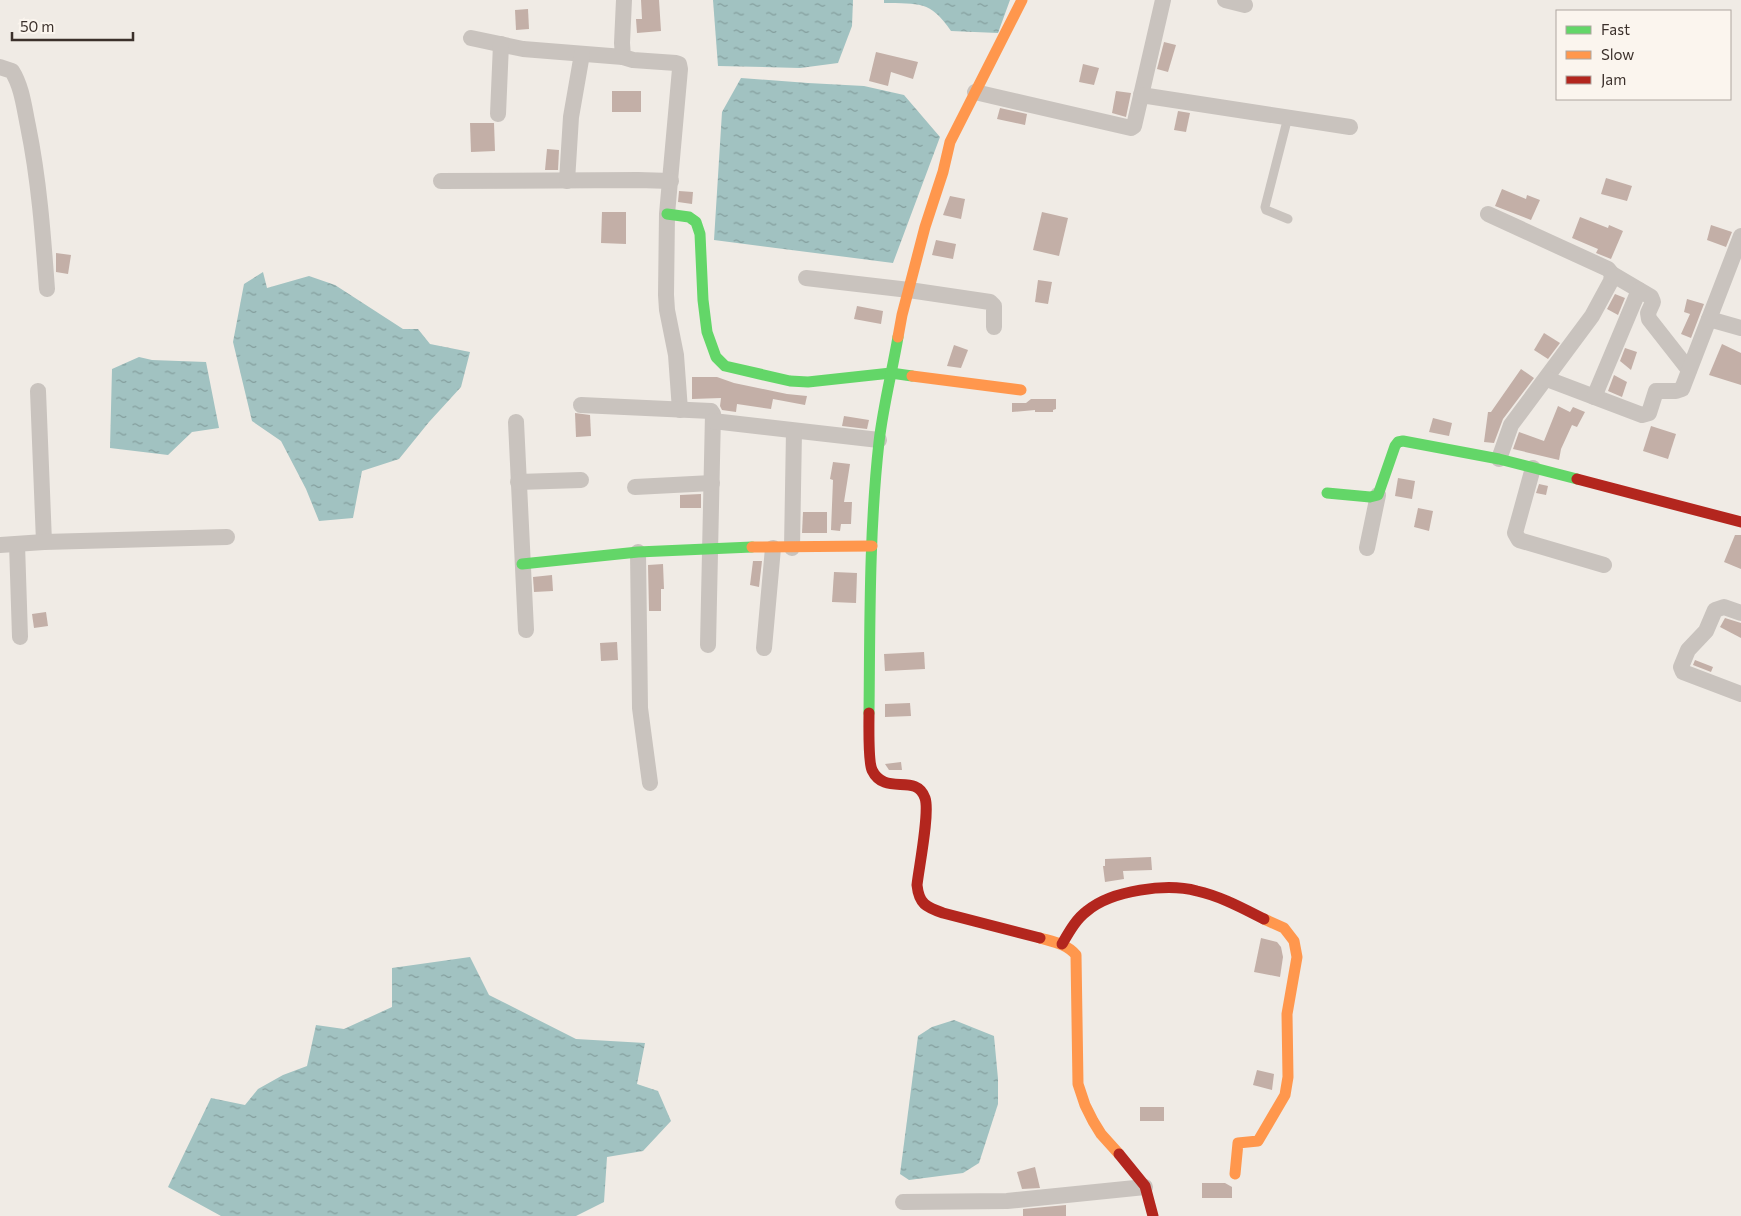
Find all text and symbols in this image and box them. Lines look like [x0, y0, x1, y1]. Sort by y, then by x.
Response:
scale bar [12, 10, 134, 42]
legend [1556, 10, 1731, 100]
text: 50 m [20, 17, 54, 35]
text: Fast [1601, 20, 1630, 38]
text: Slow [1601, 45, 1634, 63]
text: Jam [1601, 70, 1626, 88]

